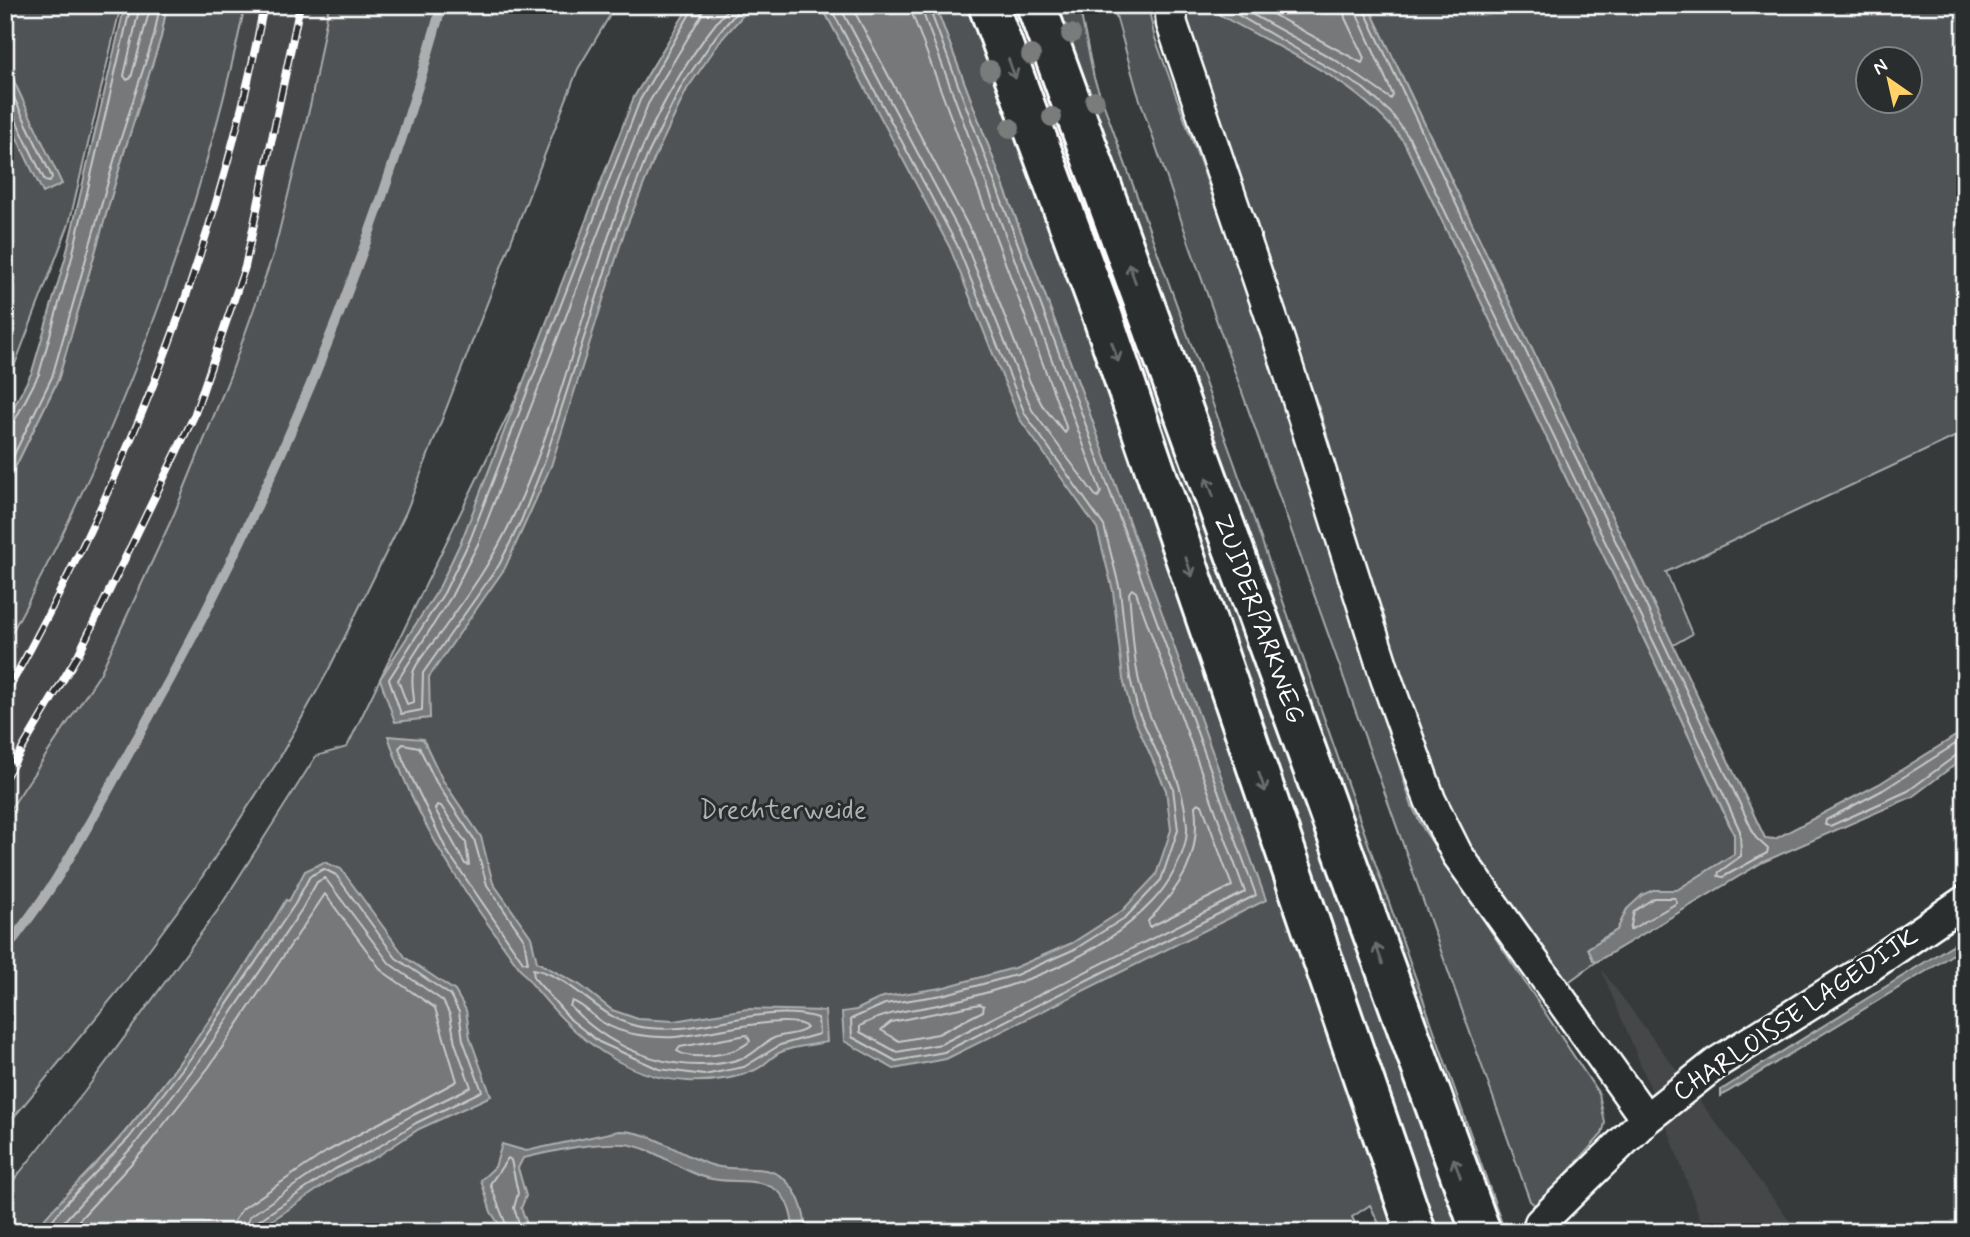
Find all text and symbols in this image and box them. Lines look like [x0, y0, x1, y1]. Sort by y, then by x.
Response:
north arrow [1854, 46, 1924, 116]
text: N [1868, 53, 1893, 81]
one-way arrow [1006, 58, 1019, 80]
one-way arrow [1125, 262, 1137, 284]
one-way arrow [1109, 341, 1122, 363]
one-way arrow [1202, 476, 1215, 498]
street label: ZUIDERPARKWEG [1204, 510, 1312, 728]
one-way arrow [1183, 556, 1196, 578]
one-way arrow [1257, 771, 1269, 793]
park label: Drechterweide [700, 794, 867, 828]
street label: CHARLOISSE LAGEDIJK [1667, 920, 1926, 1110]
one-way arrow [1372, 943, 1385, 965]
one-way arrow [1450, 1157, 1462, 1179]

